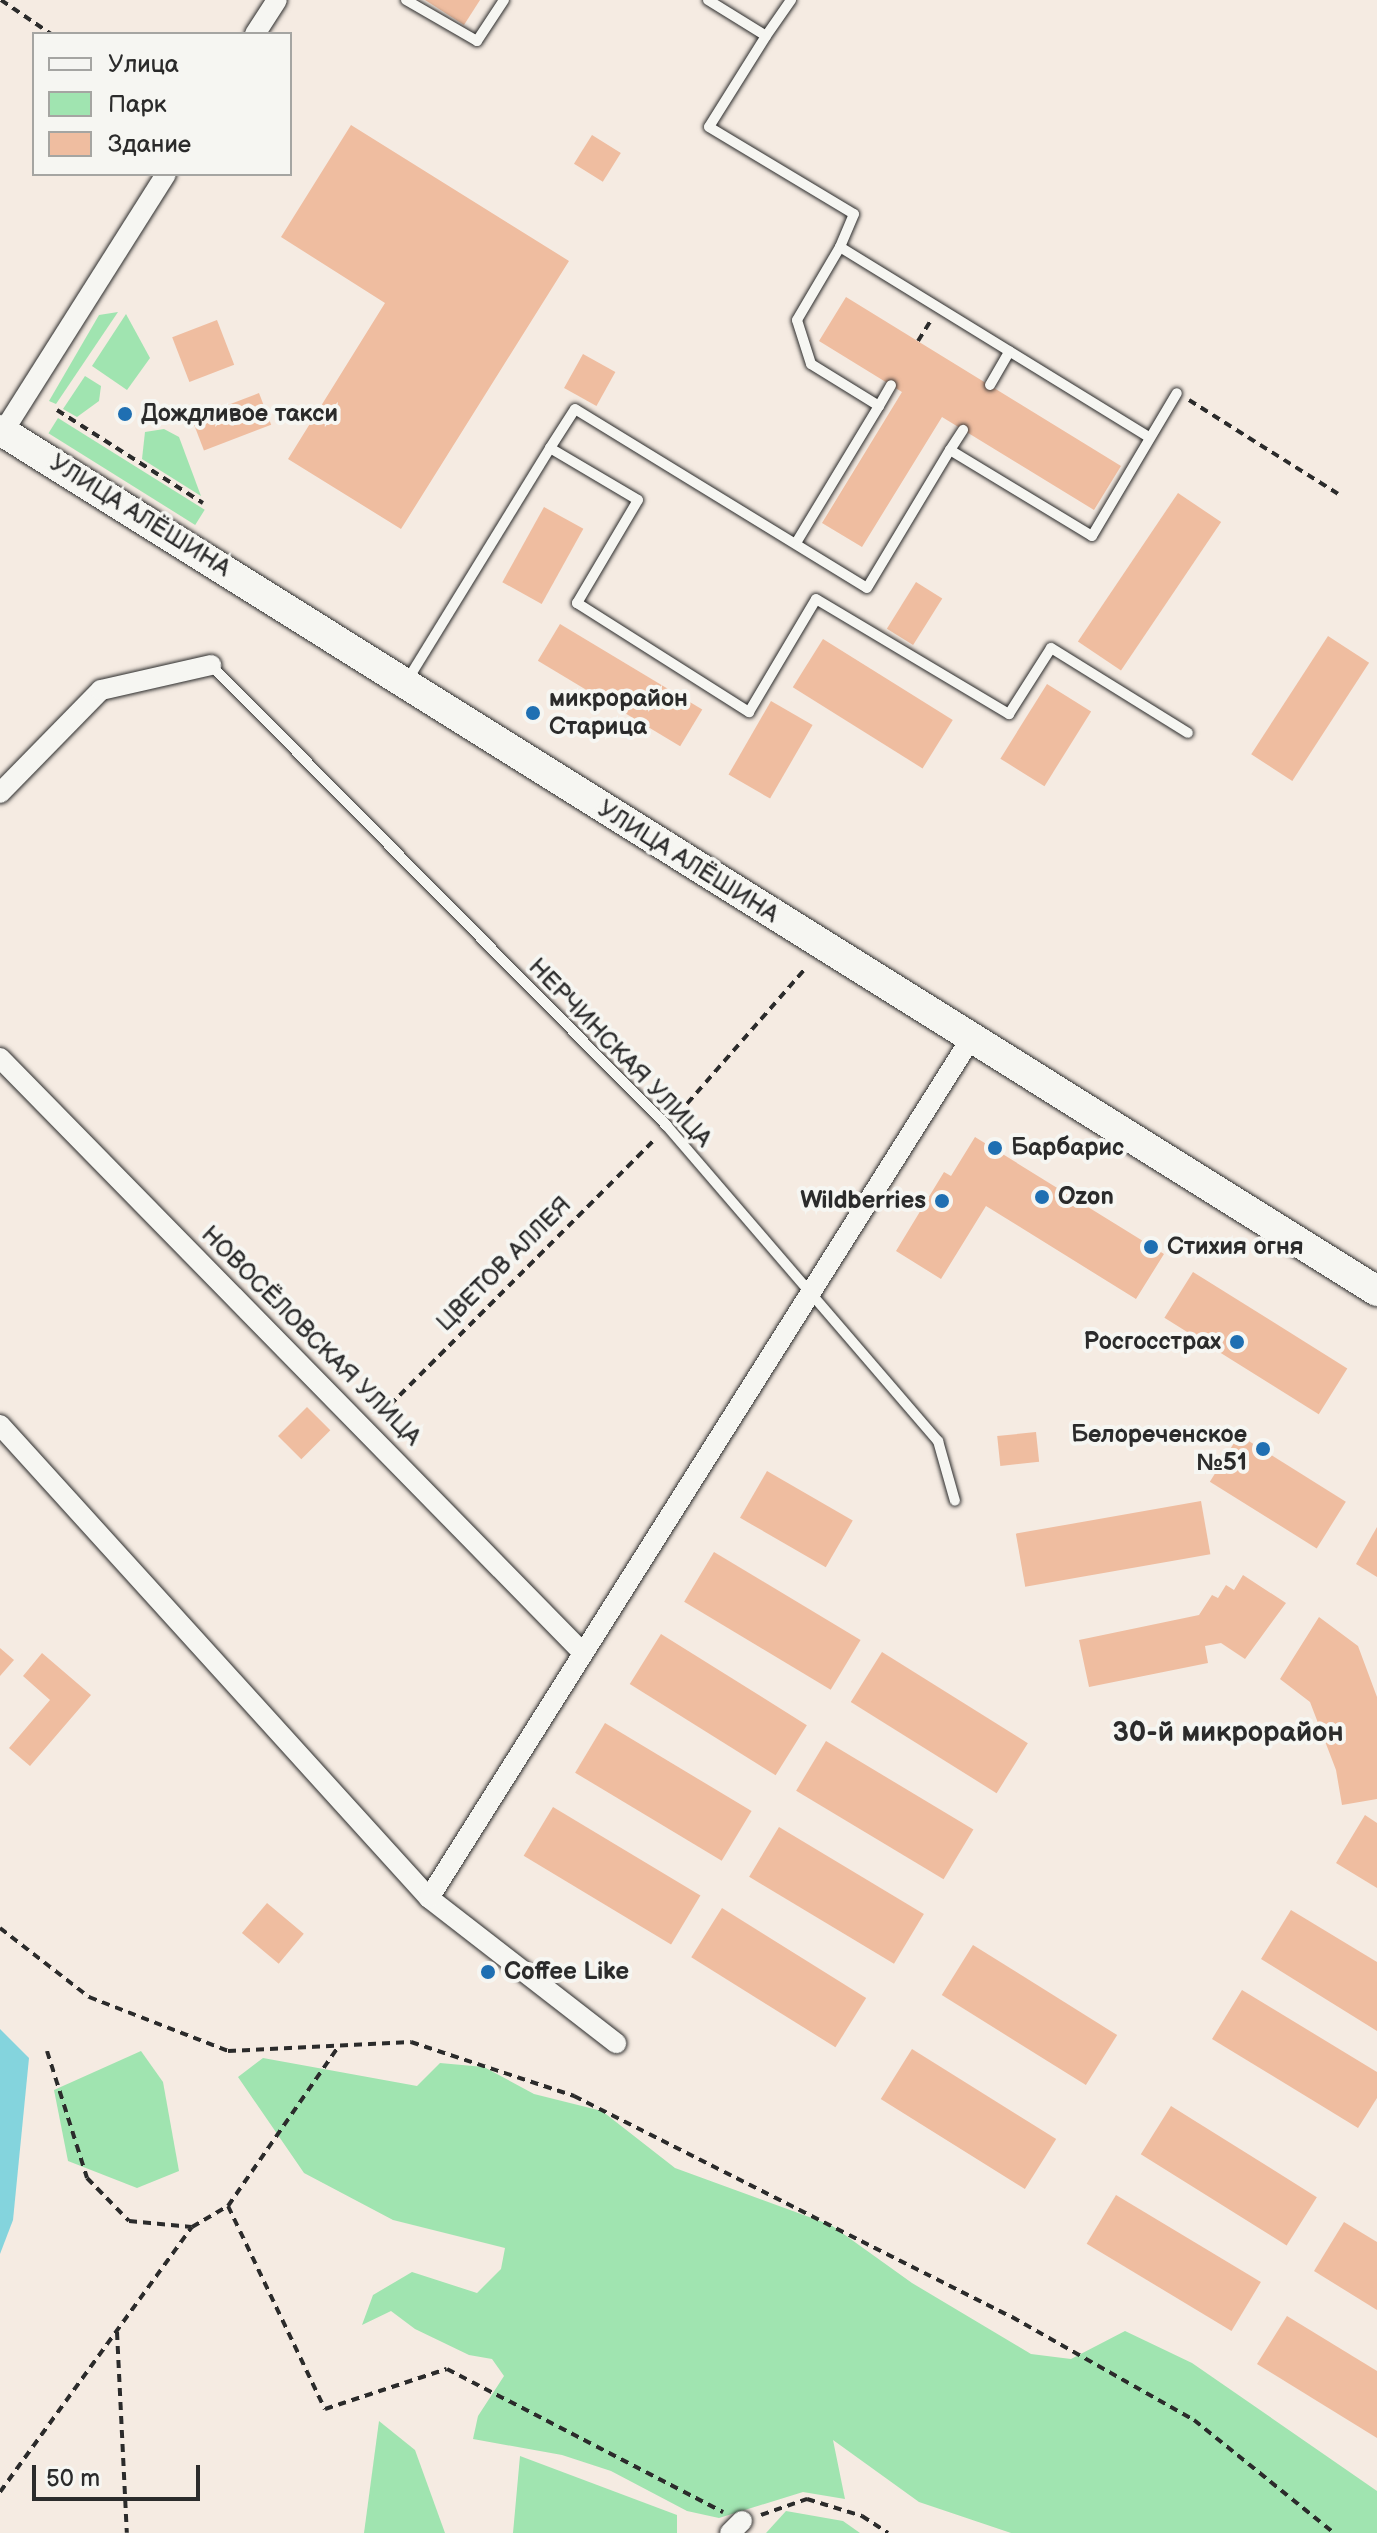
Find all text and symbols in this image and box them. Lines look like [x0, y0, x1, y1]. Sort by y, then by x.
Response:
legend [32, 32, 292, 176]
text: Улица [108, 50, 179, 79]
text: Парк [108, 90, 166, 119]
text: Здание [108, 130, 191, 159]
place label: Дождливое такси [141, 400, 338, 428]
marker: Дождливое такси [116, 405, 134, 423]
street label: УЛИЦА АЛЁШИНА [44, 449, 236, 583]
place label: микрорайон Старица [549, 685, 688, 741]
marker: микрорайон Старица [524, 704, 542, 722]
street label: УЛИЦА АЛЁШИНА [592, 795, 784, 929]
street label: НЕРЧИНСКАЯ УЛИЦА [522, 953, 718, 1153]
place label: Барбарис [1011, 1134, 1124, 1162]
marker: Барбарис [986, 1139, 1004, 1157]
place label: Ozon [1058, 1183, 1114, 1211]
place label: Wildberries [800, 1187, 926, 1215]
marker: Ozon [1033, 1188, 1051, 1206]
street label: ЦВЕТОВ АЛЛЕЯ [431, 1191, 577, 1337]
marker: Wildberries [933, 1192, 951, 1210]
street label: НОВОСЁЛОВСКАЯ УЛИЦА [195, 1220, 427, 1452]
place label: Стихия огня [1167, 1233, 1304, 1261]
marker: Стихия огня [1142, 1238, 1160, 1256]
place label: Росгосстрах [1083, 1328, 1221, 1356]
marker: Росгосстрах [1228, 1333, 1246, 1351]
place label: Белореченское №51 [1071, 1421, 1247, 1477]
marker: Белореченское №51 [1254, 1440, 1272, 1458]
district label: 30-й микрорайон [1113, 1716, 1343, 1750]
place label: Coffee Like [504, 1958, 629, 1986]
marker: Coffee Like [479, 1963, 497, 1981]
scale bar [36, 2449, 204, 2499]
text: 50 m [46, 2464, 100, 2493]

